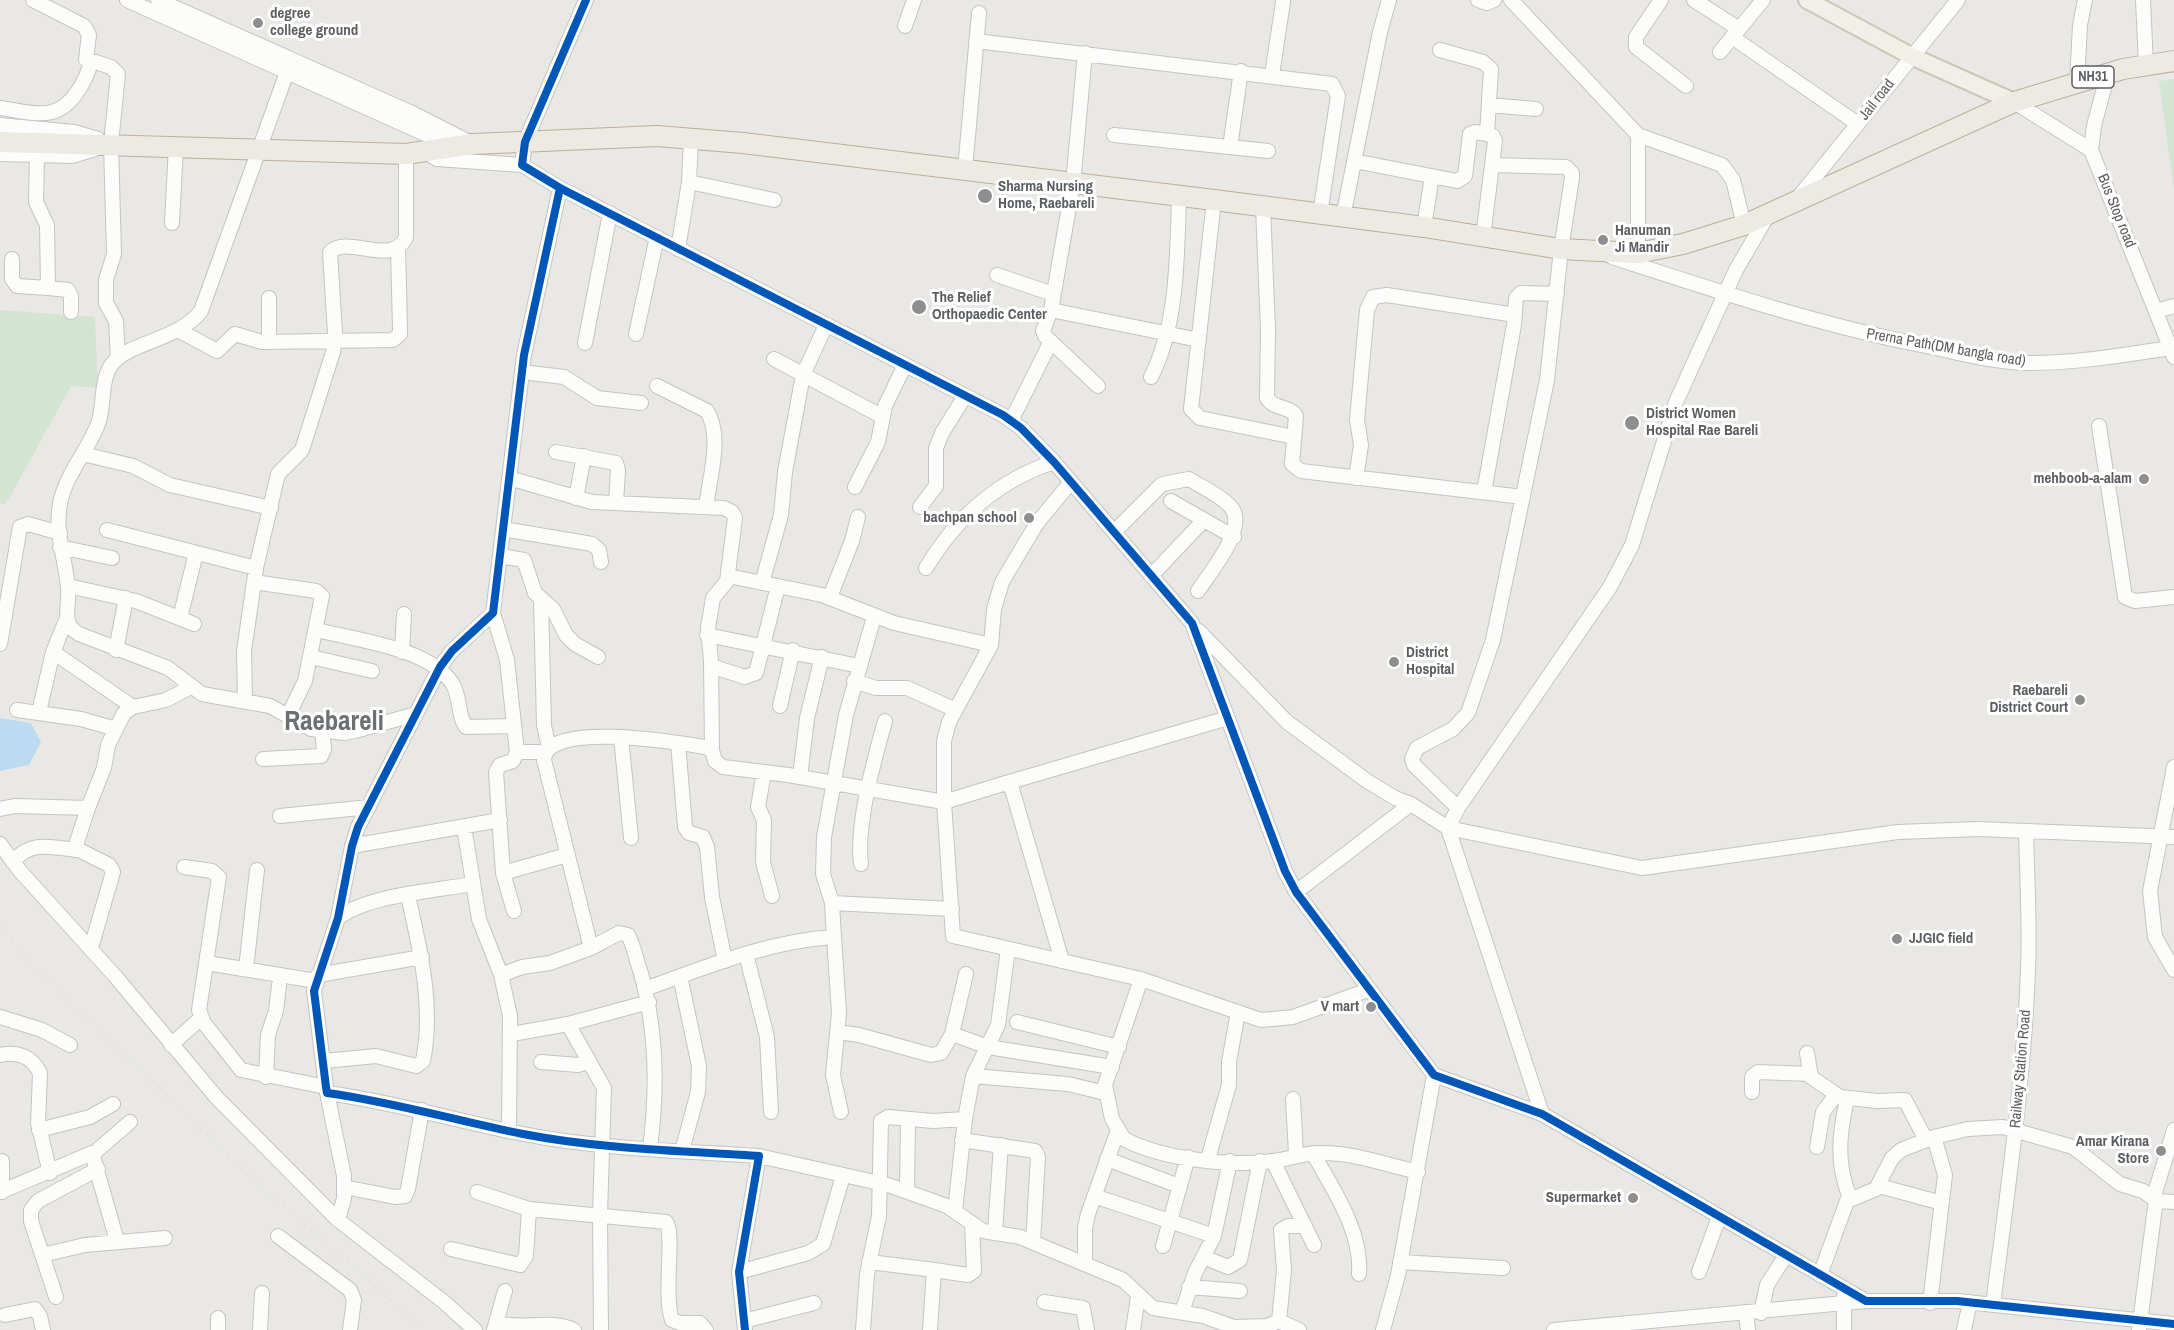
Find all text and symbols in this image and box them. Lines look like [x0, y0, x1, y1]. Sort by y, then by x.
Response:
place label: degree college ground [270, 5, 358, 40]
marker: degree college ground [251, 16, 265, 30]
road number: NH31 [2072, 66, 2114, 88]
street label: Jail road [1855, 76, 1899, 124]
street label: Bus Stop road [2093, 171, 2139, 251]
place label: Sharma Nursing Home, Raebareli [998, 178, 1094, 213]
marker: Sharma Nursing Home, Raebareli [976, 187, 994, 205]
place label: Hanuman Ji Mandir [1615, 222, 1671, 257]
marker: Hanuman Ji Mandir [1596, 233, 1610, 247]
place label: The Relief Orthopaedic Center [932, 289, 1047, 324]
marker: The Relief Orthopaedic Center [910, 298, 928, 316]
street label: Prerna Path(DM bangla road) [1865, 325, 2027, 371]
place label: District Women Hospital Rae Bareli [1646, 405, 1758, 440]
marker: District Women Hospital Rae Bareli [1623, 414, 1641, 432]
place label: mehboob-a-alam [2034, 470, 2132, 488]
marker: mehboob-a-alam [2137, 472, 2151, 486]
place label: bachpan school [923, 509, 1017, 527]
marker: bachpan school [1022, 511, 1036, 525]
place label: District Hospital [1406, 644, 1455, 679]
marker: District Hospital [1387, 655, 1401, 669]
place label: Raebareli District Court [1989, 682, 2068, 717]
marker: Raebareli District Court [2073, 693, 2087, 707]
district label: Raebareli [284, 707, 384, 739]
place label: JJGIC field [1909, 930, 1973, 948]
marker: JJGIC field [1890, 932, 1904, 946]
place label: V mart [1321, 998, 1359, 1016]
marker: V mart [1364, 1000, 1378, 1014]
street label: Railway Station Road [2007, 1009, 2035, 1129]
place label: Amar Kirana Store [2076, 1133, 2149, 1168]
marker: Amar Kirana Store [2154, 1144, 2168, 1158]
place label: Supermarket [1546, 1189, 1621, 1207]
marker: Supermarket [1626, 1191, 1640, 1205]

